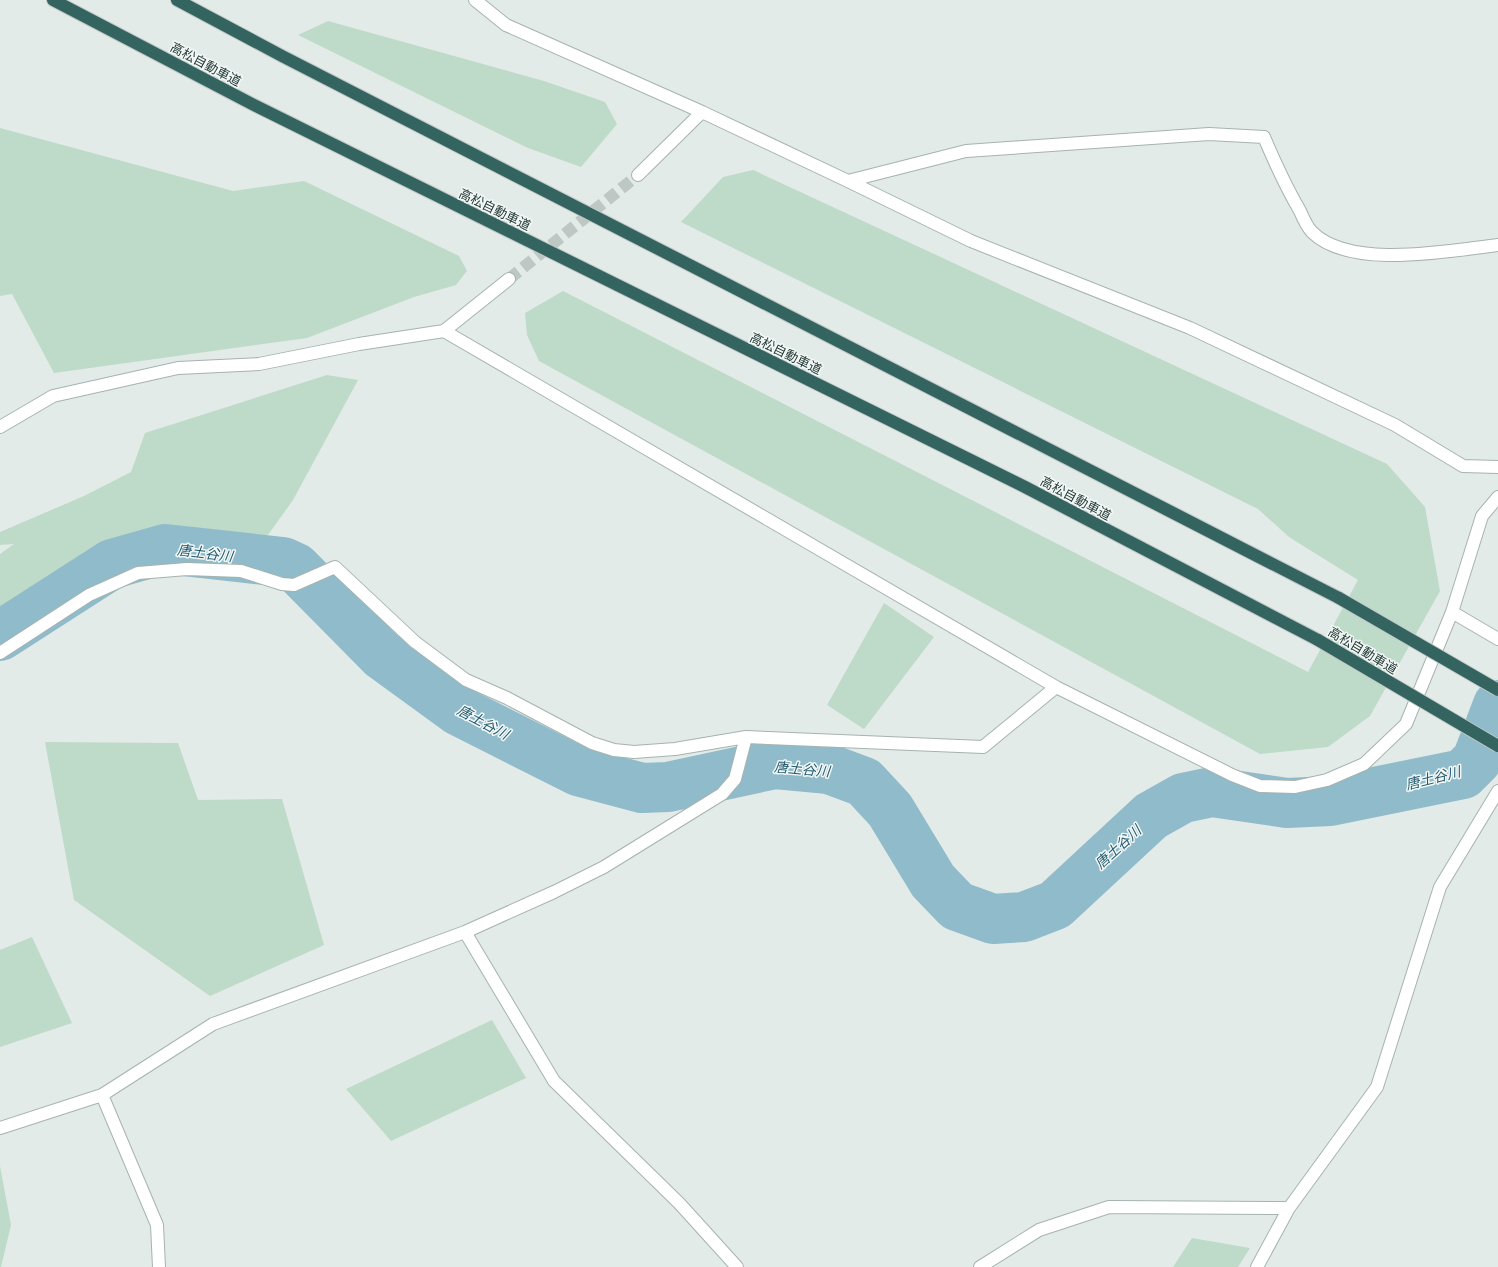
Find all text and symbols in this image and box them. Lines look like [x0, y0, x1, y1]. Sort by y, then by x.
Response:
street label: 高松自動車道 [168, 39, 244, 89]
street label: 高松自動車道 [456, 185, 534, 233]
street label: 高松自動車道 [747, 329, 825, 377]
street label: 高松自動車道 [1038, 473, 1114, 523]
water label: 唐土谷川 [176, 541, 236, 565]
street label: 高松自動車道 [1325, 623, 1401, 677]
water label: 唐土谷川 [455, 701, 514, 743]
water label: 唐土谷川 [773, 758, 833, 780]
water label: 唐土谷川 [1404, 762, 1464, 793]
water label: 唐土谷川 [1091, 820, 1146, 872]

